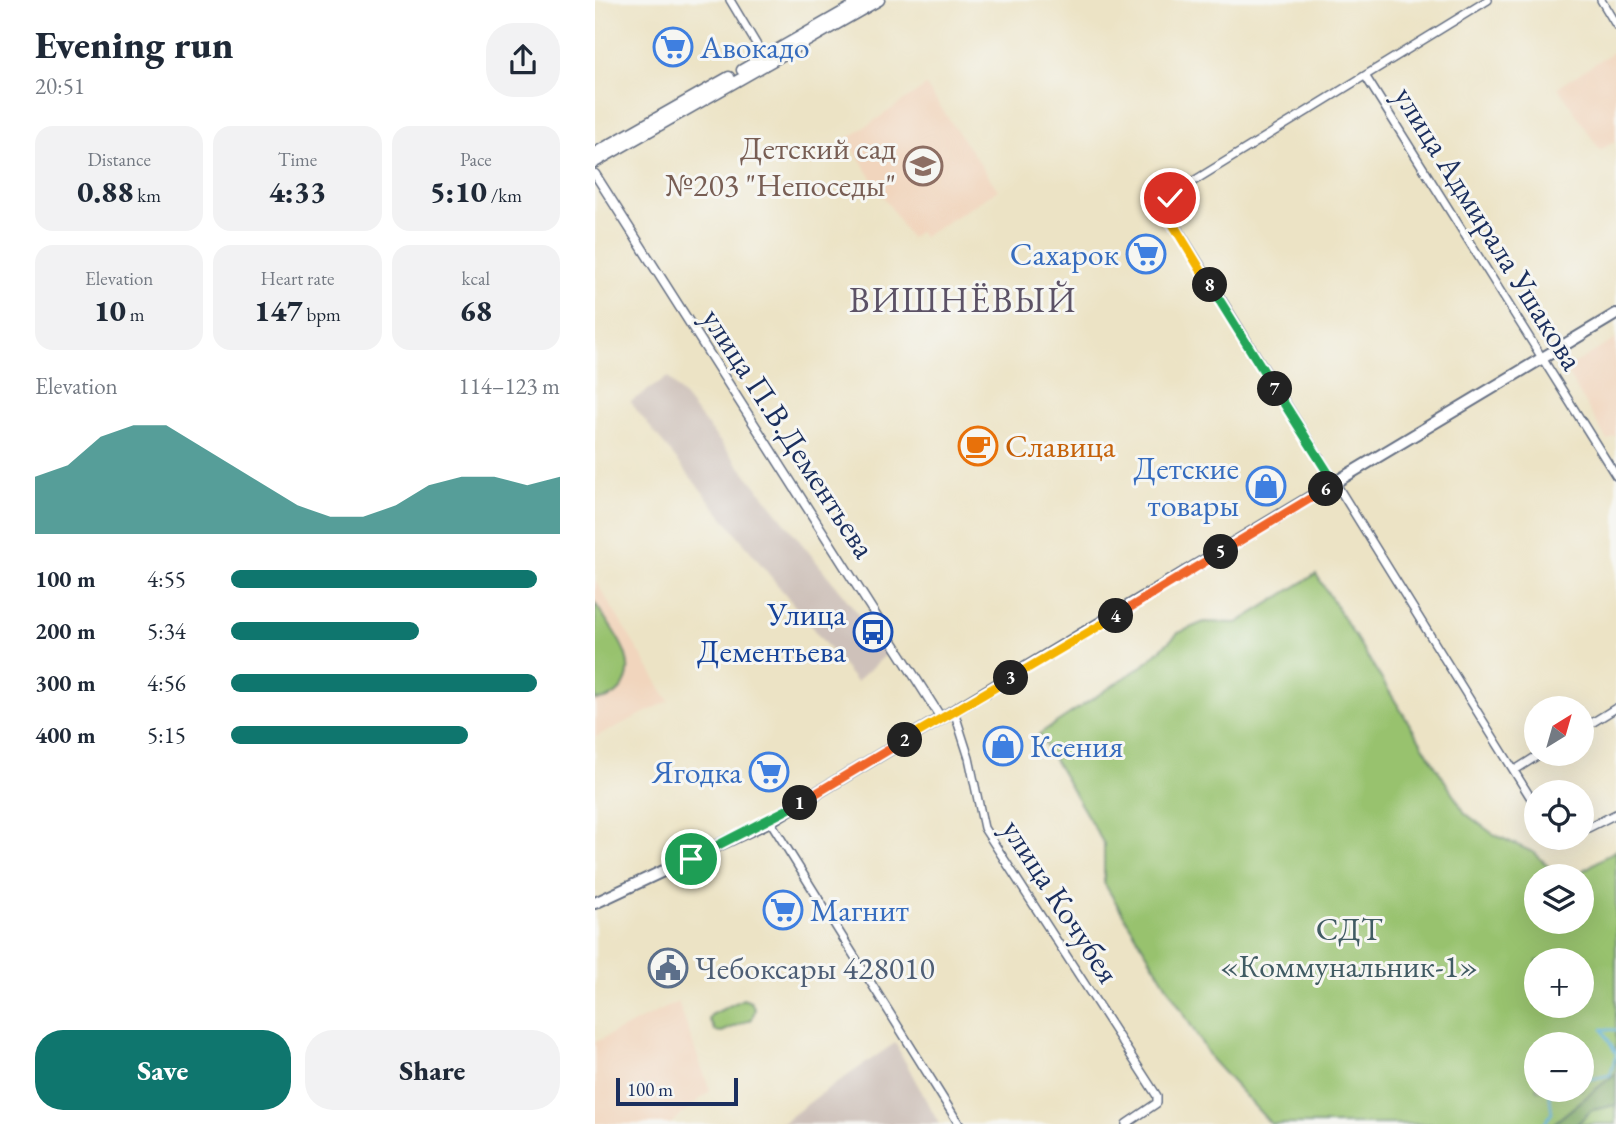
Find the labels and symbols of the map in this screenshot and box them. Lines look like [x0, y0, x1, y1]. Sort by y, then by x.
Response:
supermarket icon: Авокадо [652, 26, 694, 68]
place label: Авокадо [699, 26, 810, 68]
street label: улица Адмирала Ушакова [1384, 78, 1594, 378]
place label: Детский сад №203 "Непоседы" [665, 127, 896, 206]
school or university icon: Детский сад №203 "Непоседы" [902, 145, 944, 187]
pin [1140, 168, 1200, 228]
place label: Сахарок [1010, 233, 1119, 275]
supermarket icon: Сахарок [1125, 233, 1167, 275]
pin: 8 [1193, 268, 1227, 302]
district label: ВИШНЁВЫЙ [849, 277, 1077, 322]
street label: улица П.В.Дементьева [692, 300, 886, 566]
pin: 7 [1257, 372, 1293, 406]
cafe icon: Славица [957, 425, 999, 467]
place label: Славица [1005, 425, 1116, 467]
place label: Детские товары [1134, 447, 1239, 526]
shop icon: Детские товары [1245, 465, 1287, 507]
pin: 6 [1309, 472, 1343, 506]
pin: 5 [1203, 534, 1239, 570]
place label: Улица Дементьева [697, 593, 846, 672]
pin: 4 [1099, 598, 1133, 634]
bus stop icon: Улица Дементьева [852, 611, 894, 653]
pin: 3 [993, 660, 1029, 696]
north arrow [1524, 696, 1594, 766]
pin: 2 [887, 722, 923, 758]
shop icon: Ксения [982, 725, 1024, 767]
place label: Ксения [1030, 725, 1123, 767]
place label: Ягодка [651, 751, 742, 793]
supermarket icon: Ягодка [748, 751, 790, 793]
pin: 1 [783, 786, 817, 820]
street label: улица Кочубея [992, 811, 1130, 991]
pin [661, 829, 721, 889]
supermarket icon: Магнит [762, 889, 804, 931]
place label: Магнит [810, 889, 909, 931]
park label: СДТ «Коммунальник-1» [1220, 908, 1478, 987]
public building icon: Чебоксары 428010 [647, 947, 689, 989]
place label: Чебоксары 428010 [695, 947, 935, 989]
scale bar [616, 1075, 739, 1107]

